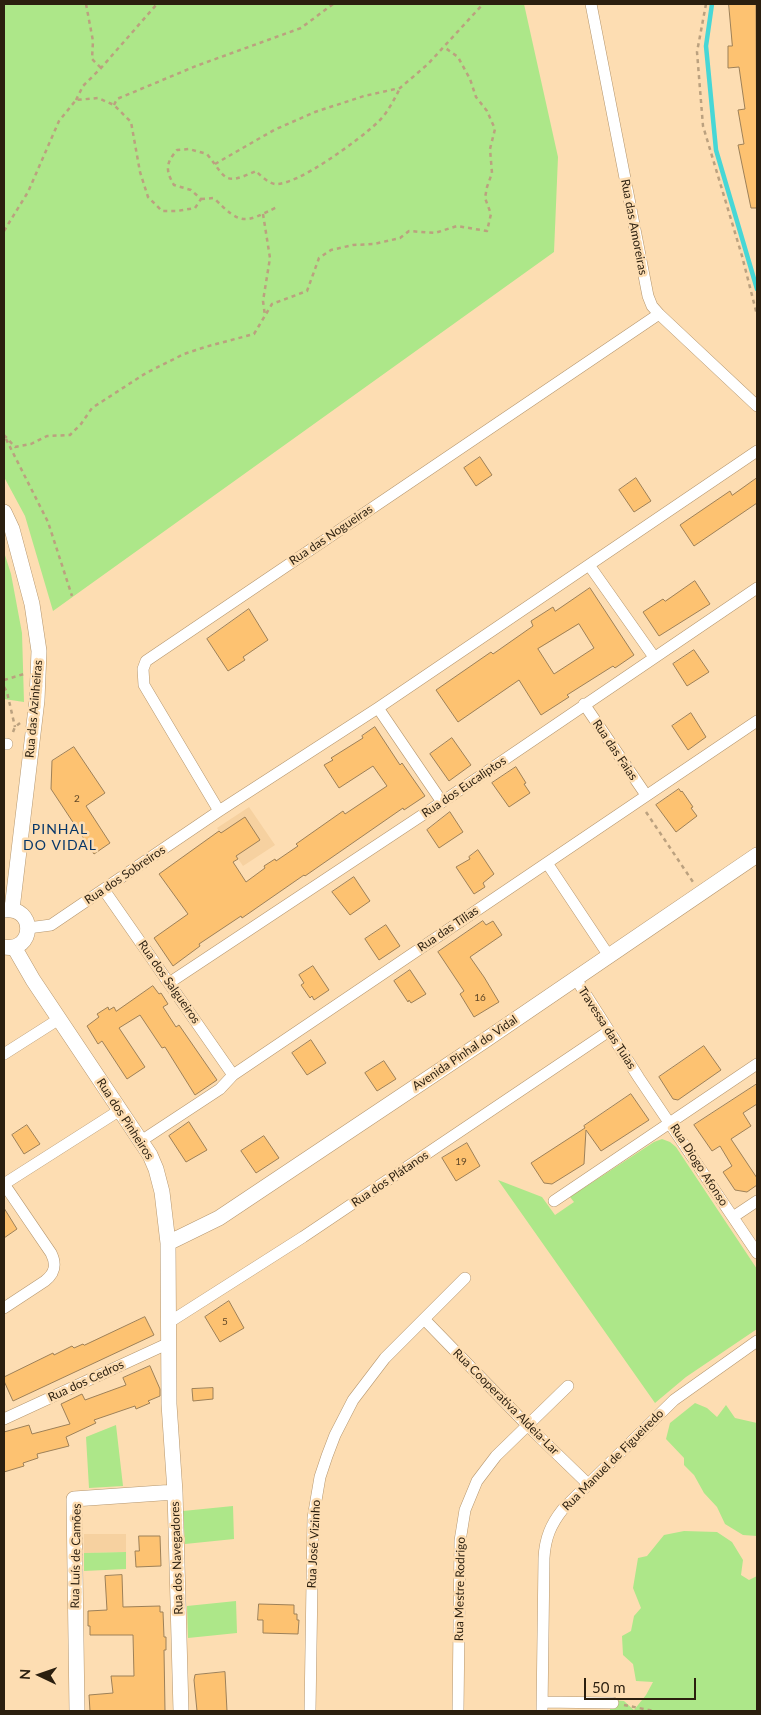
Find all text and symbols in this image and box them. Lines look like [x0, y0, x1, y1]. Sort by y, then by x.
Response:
street label: Rua das Amoreiras [618, 178, 650, 276]
street label: Rua das Nogueiras [287, 502, 375, 568]
street label: Rua das Azinheiras [23, 659, 45, 759]
street label: Rua das Faias [589, 717, 641, 783]
street label: Rua dos Eucaliptos [419, 753, 509, 821]
house number: 2 [74, 793, 80, 805]
district label: PINHAL DO VIDAL [22, 821, 98, 854]
street label: Rua dos Sobreiros [82, 843, 168, 907]
street label: Rua das Tílias [415, 903, 481, 955]
street label: Rua dos Salgueiros [135, 938, 203, 1026]
street label: Travessa das Tuias [575, 984, 639, 1072]
house number: 16 [474, 992, 486, 1004]
street label: Avenida Pinhal do Vidal [410, 1012, 520, 1094]
street label: Rua dos Pinheiros [93, 1076, 157, 1162]
street label: Rua Diogo Afonso [667, 1121, 731, 1209]
street label: Rua dos Plátanos [349, 1148, 431, 1210]
house number: 19 [455, 1156, 467, 1168]
house number: 5 [222, 1316, 228, 1328]
street label: Rua Cooperativa Aldeia-Lar [450, 1346, 562, 1458]
street label: Rua dos Cedros [46, 1357, 126, 1405]
street label: Rua Manuel de Figueiredo [559, 1406, 667, 1514]
street label: Rua José Vizinho [304, 1499, 324, 1589]
street label: Rua dos Navegadores [168, 1501, 186, 1615]
street label: Rua Luís de Camões [68, 1503, 84, 1609]
street label: Rua Mestre Rodrigo [452, 1537, 468, 1641]
north arrow [15, 1650, 65, 1700]
text: N [16, 1668, 33, 1680]
scale bar [586, 1668, 698, 1700]
text: 50 m [592, 1678, 626, 1696]

